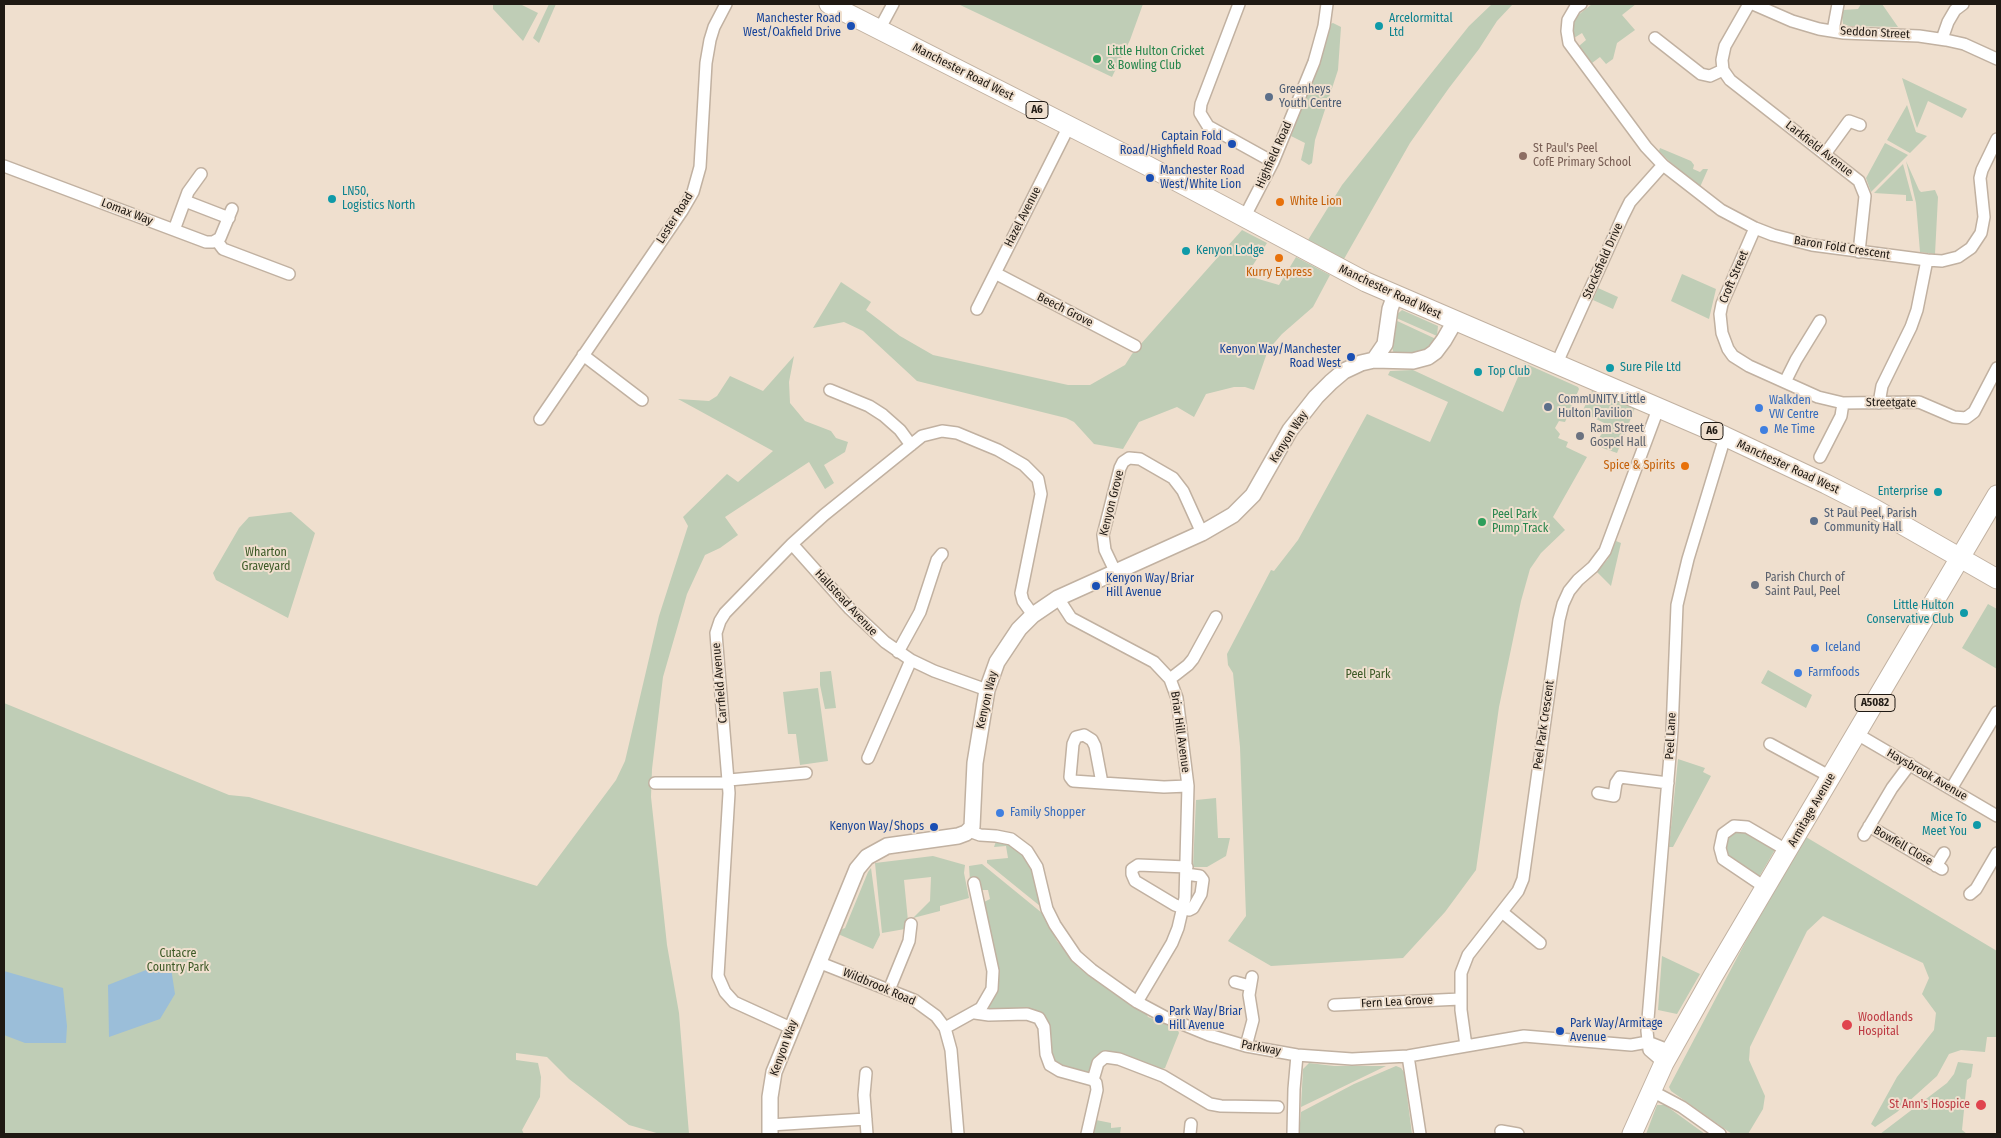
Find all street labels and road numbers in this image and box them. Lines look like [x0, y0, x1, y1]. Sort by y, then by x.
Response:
street label: Seddon Street [1840, 24, 1910, 42]
street label: Manchester Road West [910, 40, 1016, 104]
road number: A6 [1026, 102, 1048, 118]
street label: Larkfield Avenue [1782, 118, 1856, 180]
street label: Highfield Road [1253, 119, 1295, 191]
street label: Hazel Avenue [1002, 184, 1044, 250]
street label: Lester Road [654, 190, 696, 246]
street label: Lomax Way [99, 196, 155, 228]
street label: Stocksfield Drive [1580, 221, 1626, 301]
street label: Baron Fold Crescent [1793, 233, 1891, 263]
street label: Croft Street [1716, 248, 1752, 306]
street label: Manchester Road West [1336, 262, 1444, 322]
street label: Beech Grove [1035, 290, 1095, 330]
street label: Streetgate [1866, 395, 1916, 411]
street label: Kenyon Way [1267, 408, 1311, 466]
road number: A6 [1701, 422, 1723, 440]
street label: Manchester Road West [1734, 437, 1842, 497]
street label: Kenyon Grove [1097, 469, 1127, 537]
street label: Hallstead Avenue [812, 567, 880, 639]
street label: Carrfield Avenue [709, 642, 731, 724]
street label: Kenyon Way [973, 670, 1001, 730]
street label: Peel Park Crescent [1531, 680, 1557, 770]
street label: Briar Hill Avenue [1167, 690, 1193, 774]
road number: A5082 [1855, 694, 1895, 711]
street label: Peel Lane [1663, 712, 1679, 760]
street label: Haysbrook Avenue [1884, 746, 1970, 804]
street label: Armitage Avenue [1785, 771, 1839, 849]
street label: Bowfell Close [1871, 823, 1935, 869]
street label: Wildbrook Road [840, 965, 918, 1009]
street label: Fern Lea Grove [1361, 993, 1433, 1011]
street label: Kenyon Way [767, 1018, 801, 1078]
street label: Parkway [1240, 1037, 1282, 1059]

